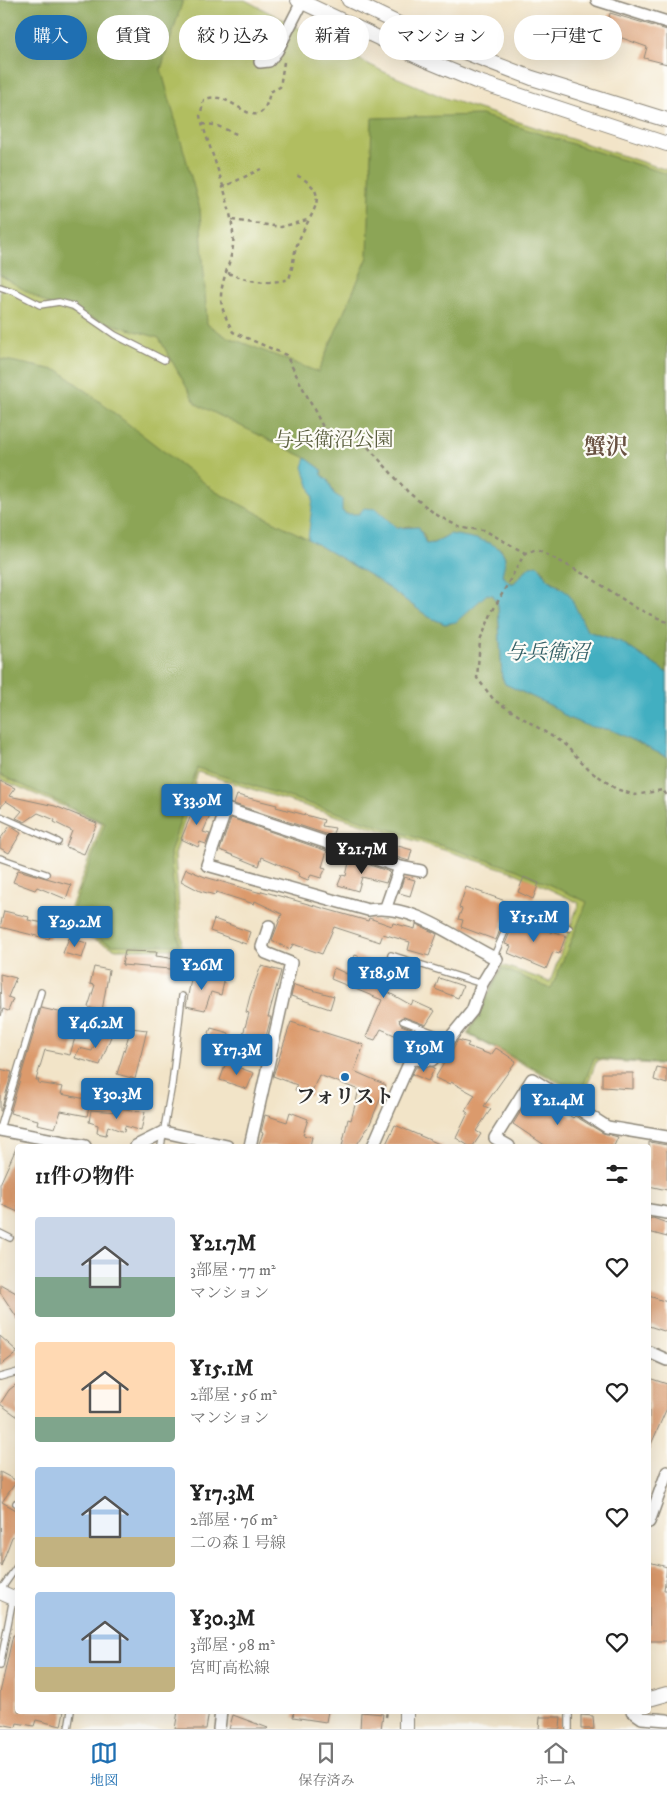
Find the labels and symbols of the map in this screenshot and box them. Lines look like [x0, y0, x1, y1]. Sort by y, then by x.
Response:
park label: 与兵衛沼公園 [274, 428, 394, 453]
district label: 蟹沢 [584, 434, 628, 461]
water label: 与兵衛沼 [505, 640, 592, 666]
pin: ¥33.9M [156, 784, 238, 826]
pin: ¥21.7M [321, 832, 403, 875]
pin: ¥15.1M [493, 900, 575, 943]
pin: ¥29.2M [34, 906, 116, 948]
pin: ¥26M [172, 948, 232, 991]
pin: ¥18.9M [343, 956, 425, 999]
pin: ¥46.2M [55, 1006, 137, 1049]
pin: ¥19M [394, 1030, 454, 1073]
pin: ¥17.3M [196, 1034, 278, 1076]
marker: フォリスト [339, 1071, 351, 1083]
pin: ¥30.3M [76, 1078, 158, 1120]
pin: ¥21.4M [517, 1084, 599, 1126]
place label: フォリスト [296, 1085, 394, 1110]

